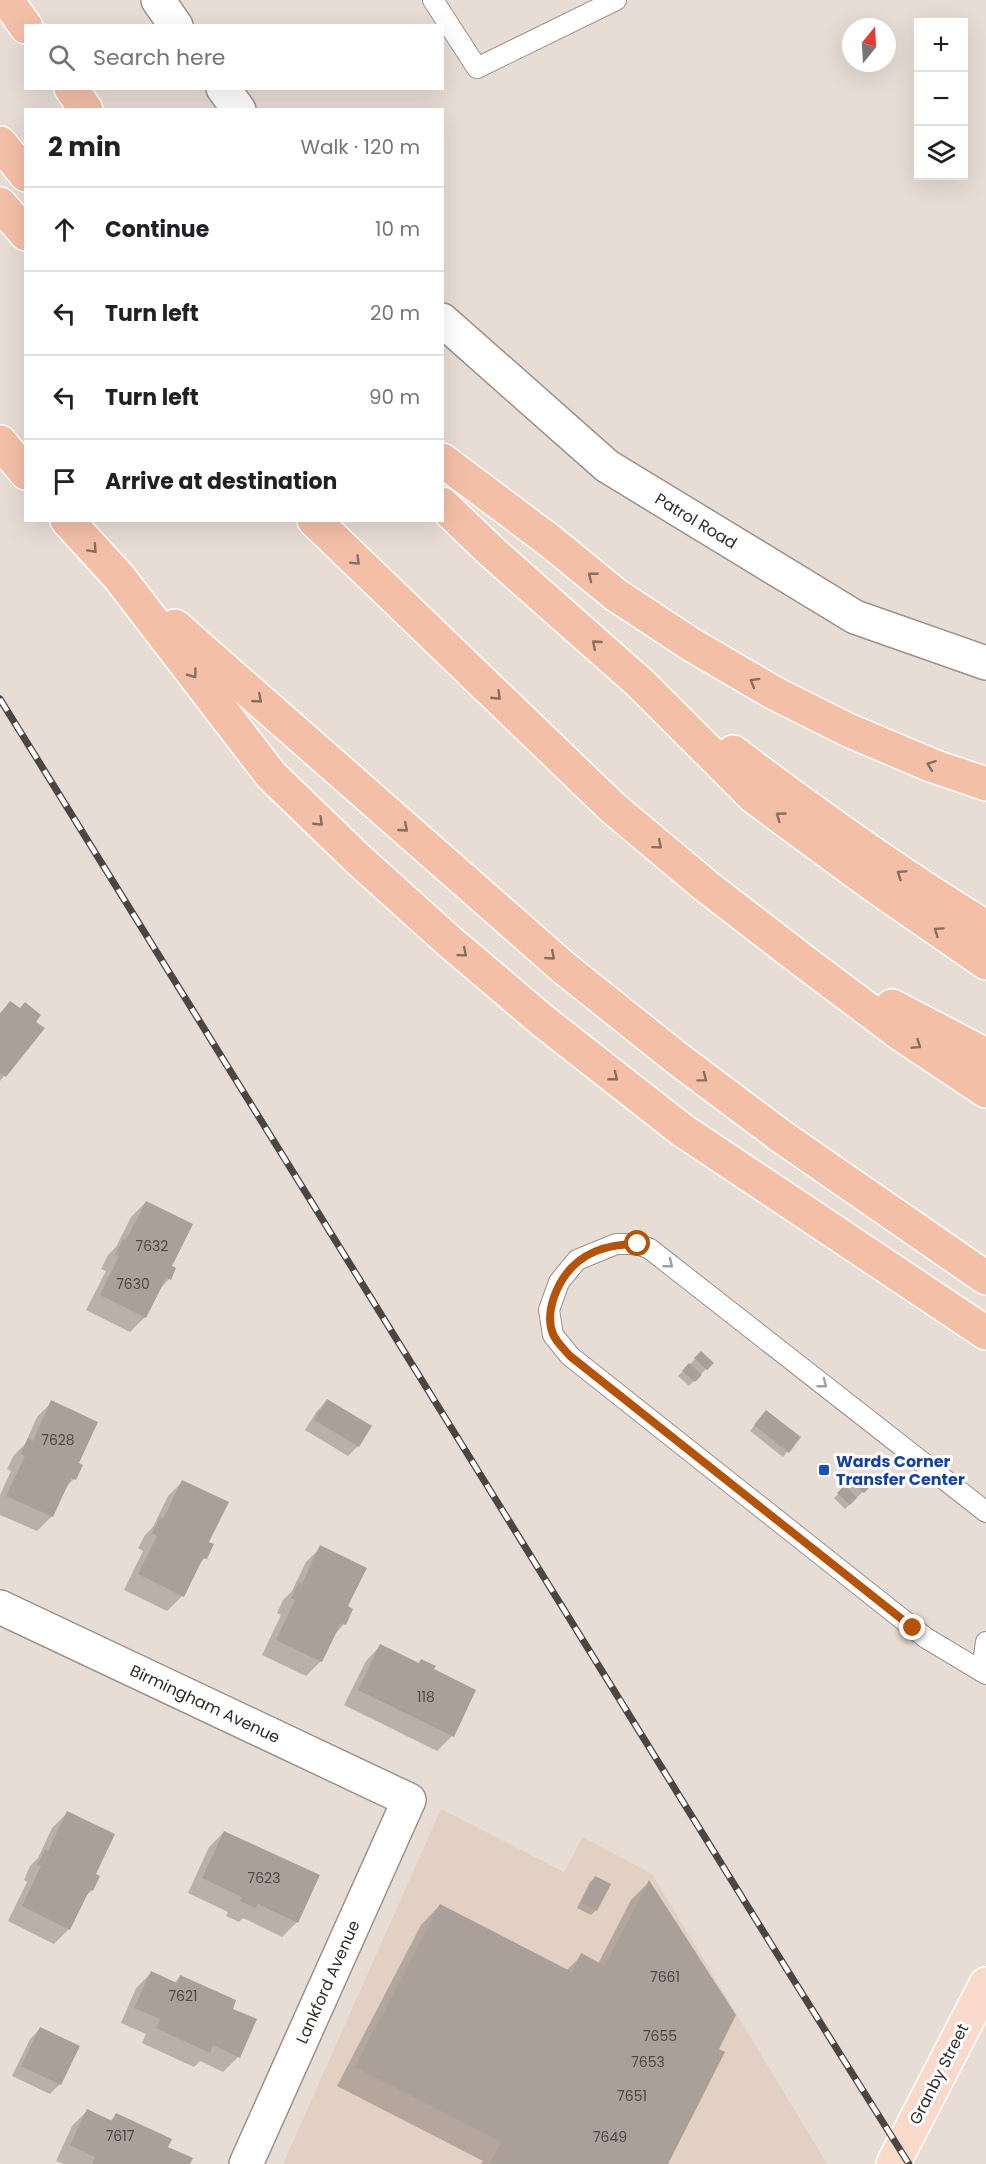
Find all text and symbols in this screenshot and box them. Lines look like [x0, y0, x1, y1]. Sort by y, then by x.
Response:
north arrow [842, 18, 896, 72]
map controls [914, 18, 968, 180]
button: + [914, 18, 968, 72]
search box [24, 24, 444, 90]
icon: search [45, 41, 78, 74]
text: Search here [93, 42, 226, 73]
button: − [914, 72, 968, 126]
button: layers [914, 126, 968, 180]
text: 2 min [48, 129, 121, 165]
text: Walk · 120 m [300, 133, 420, 161]
icon: ahead [48, 213, 81, 246]
text: Continue [105, 214, 209, 245]
text: 10 m [375, 215, 420, 243]
icon: left [48, 297, 81, 330]
text: Turn left [105, 298, 199, 329]
text: 20 m [370, 299, 420, 327]
icon: left [48, 381, 81, 414]
text: Turn left [105, 382, 199, 413]
text: 90 m [369, 383, 420, 411]
icon: arrive [48, 465, 81, 498]
text: Arrive at destination [105, 466, 337, 497]
street label: Patrol Road [651, 487, 741, 555]
one-way arrow [86, 542, 97, 553]
one-way arrow [349, 554, 359, 565]
one-way arrow [587, 572, 598, 583]
one-way arrow [592, 641, 603, 652]
one-way arrow [186, 667, 197, 678]
one-way arrow [750, 678, 761, 689]
one-way arrow [490, 689, 500, 700]
one-way arrow [251, 692, 262, 703]
one-way arrow [926, 760, 937, 772]
one-way arrow [775, 812, 786, 823]
one-way arrow [312, 815, 322, 826]
one-way arrow [397, 821, 408, 832]
one-way arrow [651, 838, 662, 849]
one-way arrow [897, 870, 908, 881]
one-way arrow [933, 927, 944, 938]
one-way arrow [456, 946, 467, 957]
one-way arrow [544, 949, 555, 960]
one-way arrow [910, 1038, 921, 1049]
one-way arrow [607, 1069, 618, 1080]
one-way arrow [697, 1070, 708, 1081]
route start [624, 1230, 650, 1256]
house number: 7632 [136, 1236, 168, 1256]
one-way arrow [663, 1257, 674, 1268]
house number: 7630 [116, 1274, 150, 1294]
one-way arrow [816, 1377, 827, 1388]
house number: 7628 [41, 1430, 75, 1450]
place label: Wards Corner Transfer Center [836, 1450, 965, 1491]
marker: Wards Corner Transfer Center [817, 1463, 831, 1477]
route end [899, 1614, 925, 1640]
street label: Birmingham Avenue [126, 1659, 284, 1749]
house number: 118 [417, 1687, 435, 1707]
house number: 7623 [248, 1868, 280, 1888]
street label: Lankford Avenue [290, 1917, 366, 2047]
house number: 7661 [650, 1967, 680, 1987]
house number: 7621 [168, 1986, 198, 2006]
street label: Granby Street [904, 2019, 974, 2128]
house number: 7655 [643, 2026, 677, 2046]
house number: 7653 [631, 2052, 665, 2072]
house number: 7651 [617, 2086, 647, 2106]
house number: 7617 [106, 2126, 135, 2146]
house number: 7649 [593, 2127, 627, 2147]

